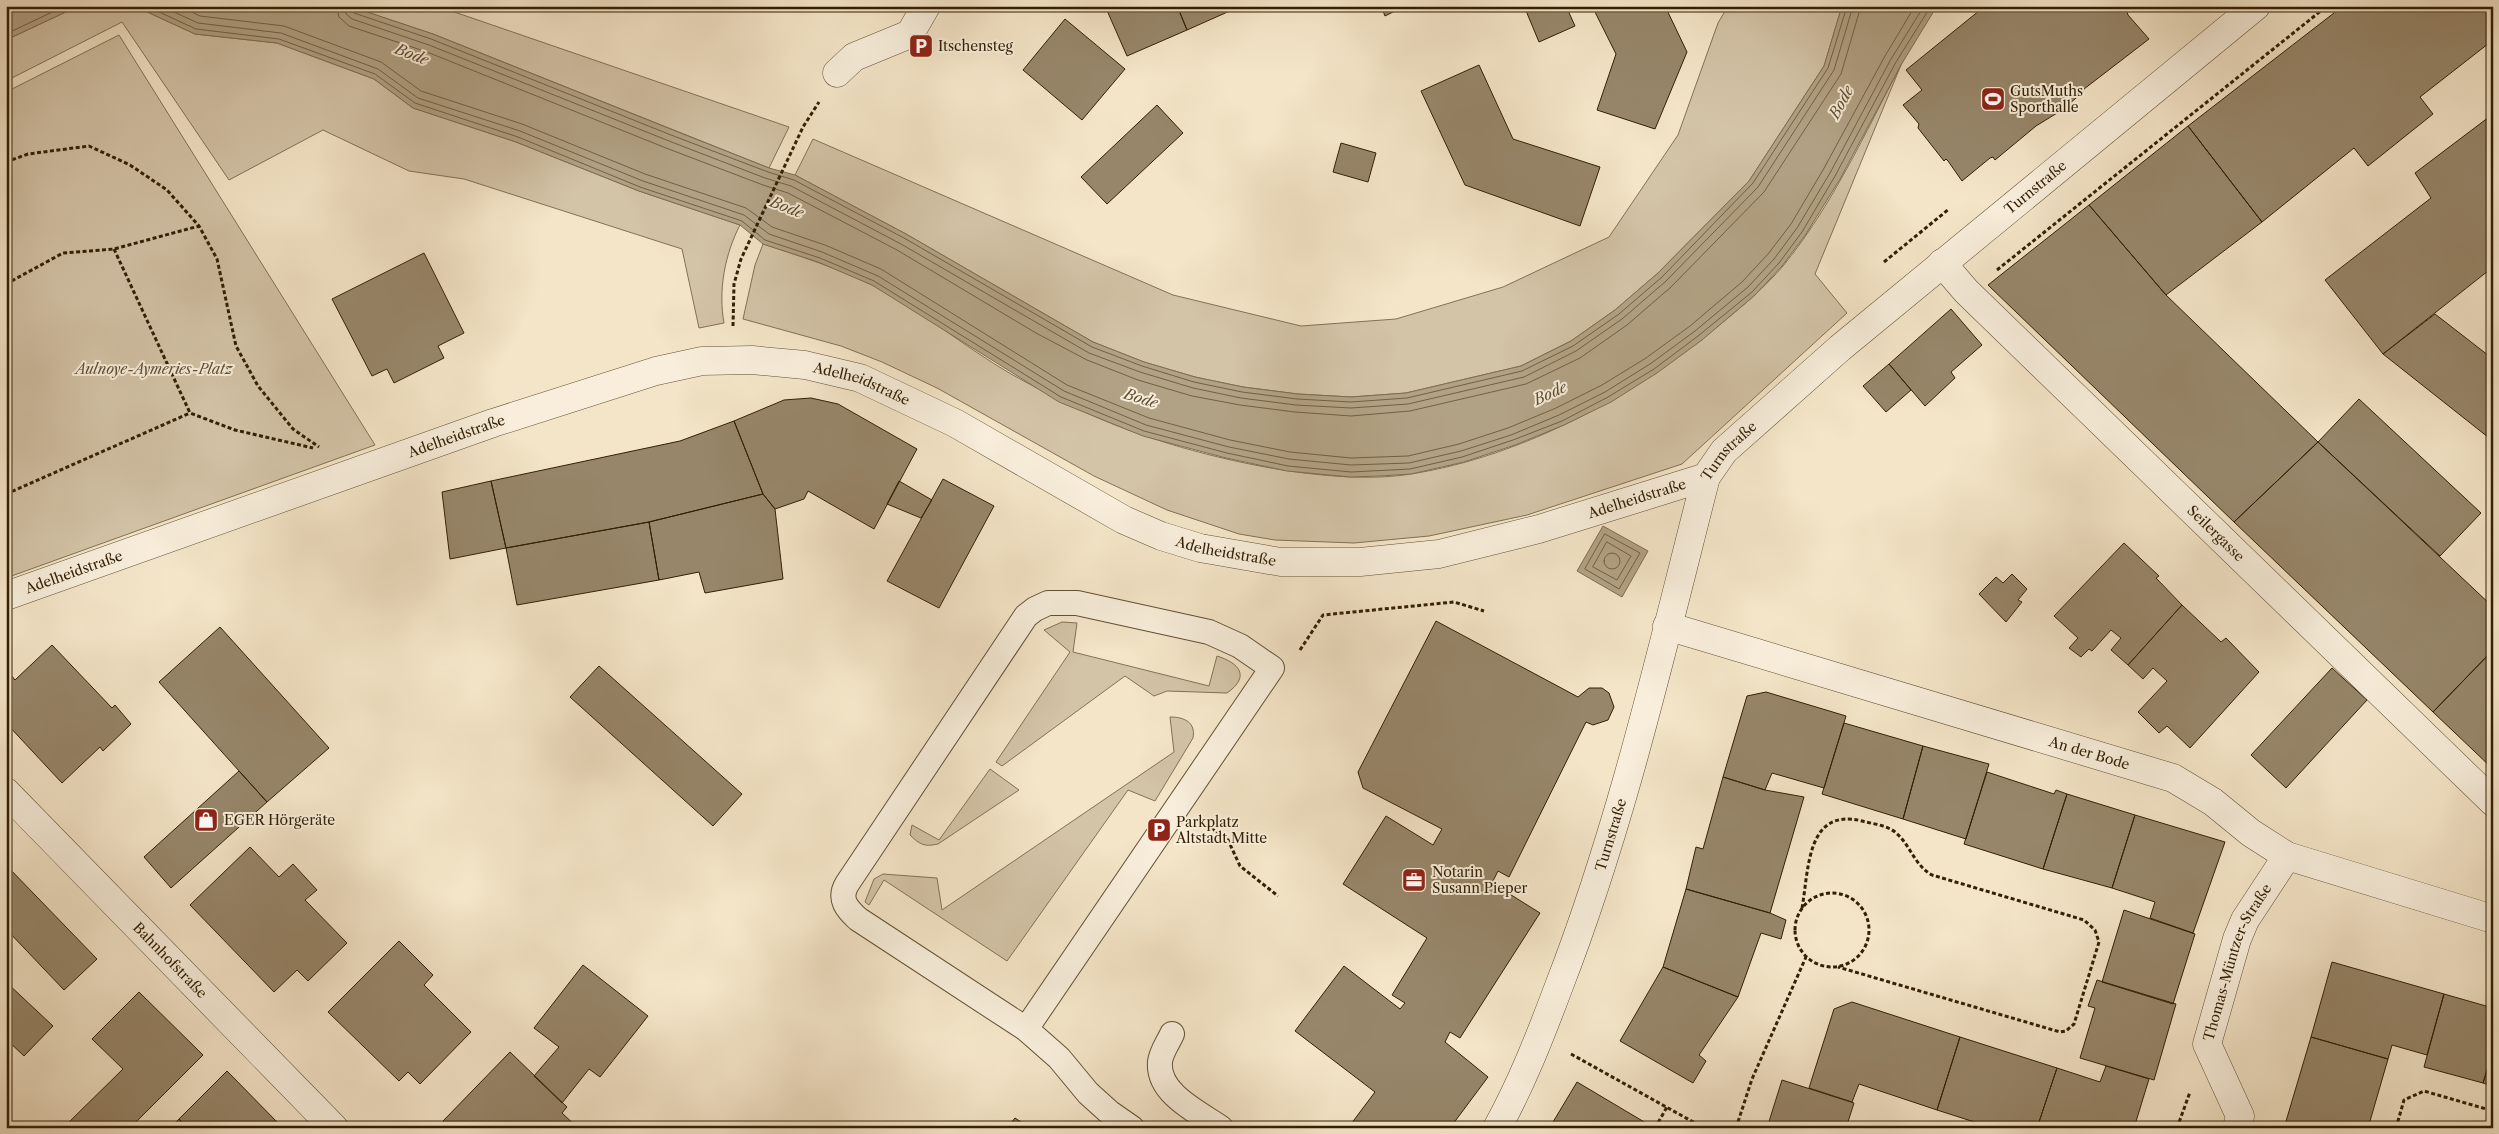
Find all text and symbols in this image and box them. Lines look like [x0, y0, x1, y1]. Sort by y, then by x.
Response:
parking icon: Itschensteg [908, 33, 934, 59]
place label: Itschensteg [938, 37, 1014, 55]
water label: Bode [392, 39, 432, 69]
water label: Bode [1824, 82, 1858, 123]
place label: GutsMuths Sporthalle [2010, 82, 2083, 116]
sports icon: GutsMuths Sporthalle [1980, 86, 2006, 112]
street label: Turnstraße [2001, 156, 2070, 218]
water label: Bode [767, 191, 807, 223]
street label: Adelheidstraße [811, 358, 913, 409]
park label: Aulnoye-Aymeries-Platz [74, 360, 234, 378]
water label: Bode [1529, 377, 1570, 409]
water label: Bode [1121, 384, 1161, 412]
street label: Adelheidstraße [404, 411, 507, 462]
street label: Turnstraße [1697, 417, 1761, 484]
street label: Adelheidstraße [1585, 475, 1688, 523]
street label: Seilergasse [2183, 501, 2249, 565]
street label: Adelheidstraße [1173, 532, 1278, 570]
street label: Adelheidstraße [22, 546, 125, 598]
street label: An der Bode [2046, 732, 2132, 774]
street label: Turnstraße [1591, 796, 1630, 873]
shop icon: EGER Hörgeräte [193, 807, 219, 833]
place label: EGER Hörgeräte [224, 811, 335, 829]
place label: Parkplatz Altstadt Mitte [1175, 813, 1267, 847]
parking icon: Parkplatz Altstadt Mitte [1146, 817, 1172, 843]
place label: Notarin Susann Pieper [1432, 863, 1528, 897]
office icon: Notarin Susann Pieper [1401, 867, 1427, 893]
street label: Thomas-Müntzer-Straße [2199, 880, 2275, 1043]
street label: Bahnhofstraße [129, 919, 211, 1002]

